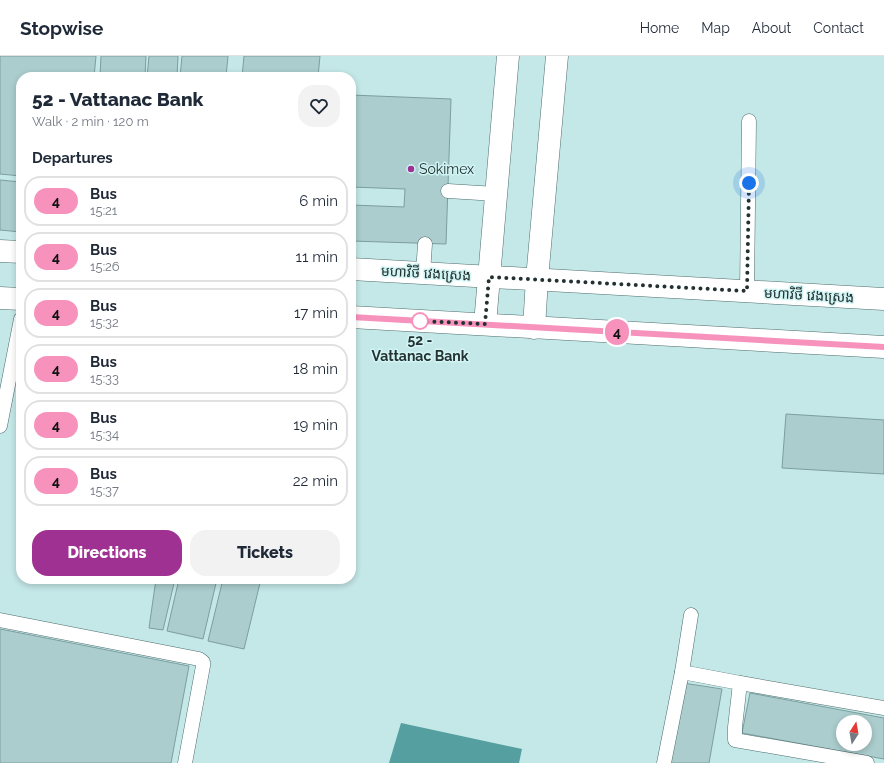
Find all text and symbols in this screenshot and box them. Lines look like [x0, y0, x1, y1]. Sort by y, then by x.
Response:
text: Stopwise [20, 17, 103, 39]
text: Home [640, 20, 679, 36]
text: Map [701, 20, 730, 36]
text: About [752, 20, 791, 36]
text: Contact [813, 20, 864, 36]
button: heart [298, 85, 340, 127]
text: 52 - Vattanac Bank [32, 88, 203, 110]
text: Walk · 2 min · 120 m [32, 114, 149, 129]
text: Departures [32, 149, 113, 167]
place label: Sokimex [419, 161, 474, 177]
marker: Sokimex [406, 164, 416, 174]
your location [739, 173, 759, 193]
text: Bus [90, 185, 117, 203]
text: 6 min [299, 192, 338, 210]
text: 4 [52, 193, 60, 209]
text: 15:21 [90, 203, 117, 218]
text: Bus [90, 241, 117, 259]
text: 11 min [296, 248, 338, 266]
text: 4 [52, 249, 60, 265]
text: 15:26 [90, 259, 120, 274]
street label: មហាវិថី វេងស្រេង [380, 262, 472, 284]
street label: មហាវិថី វេងស្រេង [763, 284, 855, 306]
text: Bus [90, 297, 117, 315]
text: 17 min [294, 304, 338, 322]
text: 4 [52, 305, 60, 321]
marker: 52 - Vattanac Bank [411, 312, 429, 330]
text: 15:32 [90, 315, 119, 330]
line badge: 4 [604, 319, 630, 345]
text: 4 [613, 324, 621, 340]
place label: 52 - Vattanac Bank [372, 332, 469, 364]
text: Bus [90, 353, 117, 371]
text: 18 min [293, 360, 338, 378]
text: 4 [52, 361, 60, 377]
text: 15:33 [90, 371, 119, 386]
text: Bus [90, 409, 117, 427]
text: 19 min [293, 416, 338, 434]
text: 4 [52, 417, 60, 433]
text: 15:34 [90, 427, 119, 442]
text: Bus [90, 465, 117, 483]
text: 22 min [293, 472, 338, 490]
text: 4 [52, 473, 60, 489]
text: 15:37 [90, 483, 119, 498]
button: Directions [32, 530, 182, 576]
button: Tickets [190, 530, 340, 576]
north arrow [836, 715, 872, 751]
map controls [836, 715, 872, 751]

